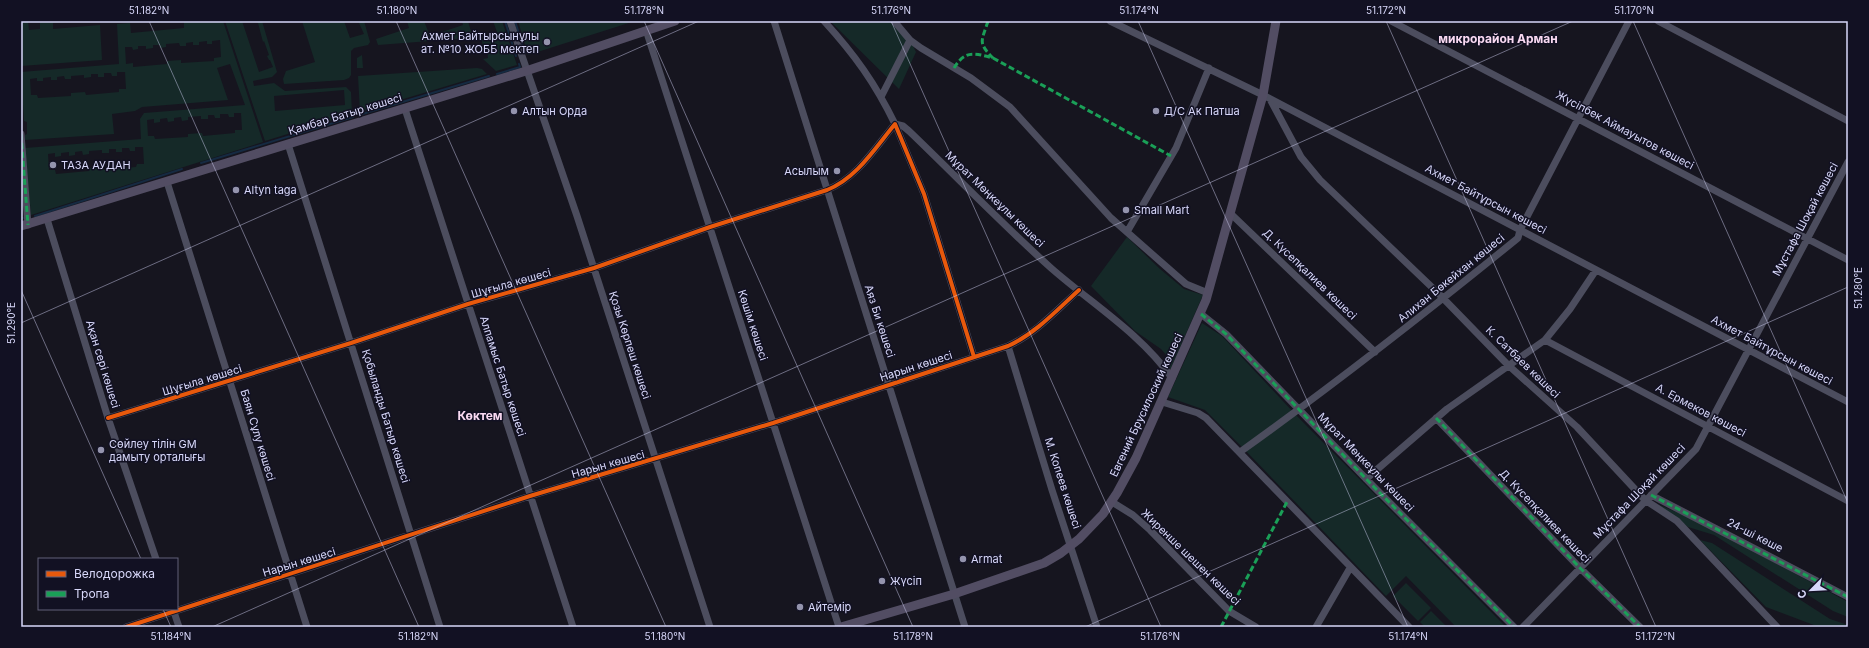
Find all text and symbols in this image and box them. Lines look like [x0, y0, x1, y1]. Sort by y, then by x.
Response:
text: 51.182°N [129, 4, 169, 16]
text: 51.180°N [377, 4, 417, 16]
text: 51.178°N [624, 4, 664, 16]
text: 51.176°N [871, 4, 911, 16]
text: 51.174°N [1119, 4, 1159, 16]
text: 51.172°N [1366, 4, 1406, 16]
text: 51.170°N [1614, 4, 1654, 16]
place label: Ахмет Байтырсынұлы ат. №10 ЖОББ мектеп [421, 29, 539, 56]
district label: микрорайон Арман [1438, 31, 1558, 46]
marker: Ахмет Байтырсынұлы ат. №10 ЖОББ мектеп [542, 37, 552, 47]
street label: Жүсіпбек Аймауытов көшесі [1554, 88, 1696, 172]
street label: Қамбар Батыр көшесі [286, 90, 404, 138]
place label: Алтын Орда [522, 104, 587, 118]
place label: Д/С Ак Патша [1164, 104, 1240, 118]
marker: Алтын Орда [509, 106, 519, 116]
marker: Д/С Ак Патша [1151, 106, 1161, 116]
street label: Мұрат Мөңкеұлы көшесі [942, 148, 1048, 250]
place label: ТАЗА АУДАН [61, 158, 131, 172]
marker: ТАЗА АУДАН [48, 160, 58, 170]
street label: Мұстафа Шоқай көшесі [1769, 160, 1841, 278]
street label: Ахмет Байтұрсын көшесі [1423, 161, 1549, 237]
place label: Асылым [784, 164, 829, 178]
marker: Асылым [832, 166, 842, 176]
place label: Altyn taga [244, 183, 297, 197]
marker: Altyn taga [231, 185, 241, 195]
place label: Small Mart [1134, 203, 1190, 217]
marker: Small Mart [1121, 205, 1131, 215]
street label: Д. Күсепқалиев көшесі [1260, 226, 1360, 322]
street label: Алихан Бөкейхан көшесі [1395, 231, 1507, 325]
street label: Шұғыла көшесі [470, 265, 552, 301]
text: 51.280°E [1852, 267, 1864, 309]
street label: Аяз Би көшесі [862, 283, 898, 359]
street label: Көшім көшесі [735, 288, 771, 362]
street label: Қозы Көрпеш көшесі [606, 289, 654, 401]
text: 51.290°E [5, 302, 17, 344]
street label: Ахмет Байтұрсын көшесі [1709, 312, 1835, 388]
street label: Алпамыс Батыр көшесі [477, 314, 529, 438]
street label: Ақан сері көшесі [83, 318, 123, 410]
street label: К. Сатбаев көшесі [1483, 323, 1563, 401]
street label: Евгений Брусилоский көшесі [1107, 331, 1185, 479]
street label: Қобыланды Батыр көшесі [359, 348, 413, 484]
street label: Нарын көшесі [878, 348, 954, 384]
street label: Шұғыла көшесі [161, 361, 243, 399]
street label: А. Ермеков көшесі [1653, 380, 1749, 440]
street label: Баян Сұлу көшесі [237, 388, 279, 482]
district label: Көктем [457, 408, 503, 423]
street label: Мұрат Мөңкеұлы көшесі [1315, 409, 1417, 515]
street label: М. Копеев көшесі [1042, 436, 1084, 530]
place label: Сөйлеу тілін GM дамыту орталығы [109, 437, 205, 464]
street label: Мұстафа Шоқай көшесі [1590, 441, 1688, 541]
marker: Сөйлеу тілін GM дамыту орталығы [96, 445, 106, 455]
street label: Нарын көшесі [570, 447, 646, 481]
street label: Д. Күсепқалиев көшесі [1497, 466, 1593, 566]
street label: Жиренше шешен көшесі [1138, 506, 1244, 608]
street label: 24-ші көше [1725, 515, 1785, 555]
street label: Нарын көшесі [261, 544, 337, 580]
place label: Armat [971, 552, 1003, 566]
marker: Armat [958, 554, 968, 564]
legend [38, 558, 178, 610]
text: Велодорожка [74, 566, 155, 581]
north arrow [1791, 570, 1831, 610]
place label: Жүсіп [890, 574, 922, 588]
marker: Жүсіп [877, 576, 887, 586]
text: Тропа [74, 586, 109, 601]
text: С [1794, 588, 1810, 601]
place label: Айтемір [808, 600, 852, 614]
marker: Айтемір [795, 602, 805, 612]
text: 51.184°N [151, 630, 191, 642]
text: 51.182°N [398, 630, 438, 642]
text: 51.180°N [645, 630, 685, 642]
text: 51.178°N [893, 630, 933, 642]
text: 51.176°N [1140, 630, 1180, 642]
text: 51.174°N [1388, 630, 1428, 642]
text: 51.172°N [1635, 630, 1675, 642]

